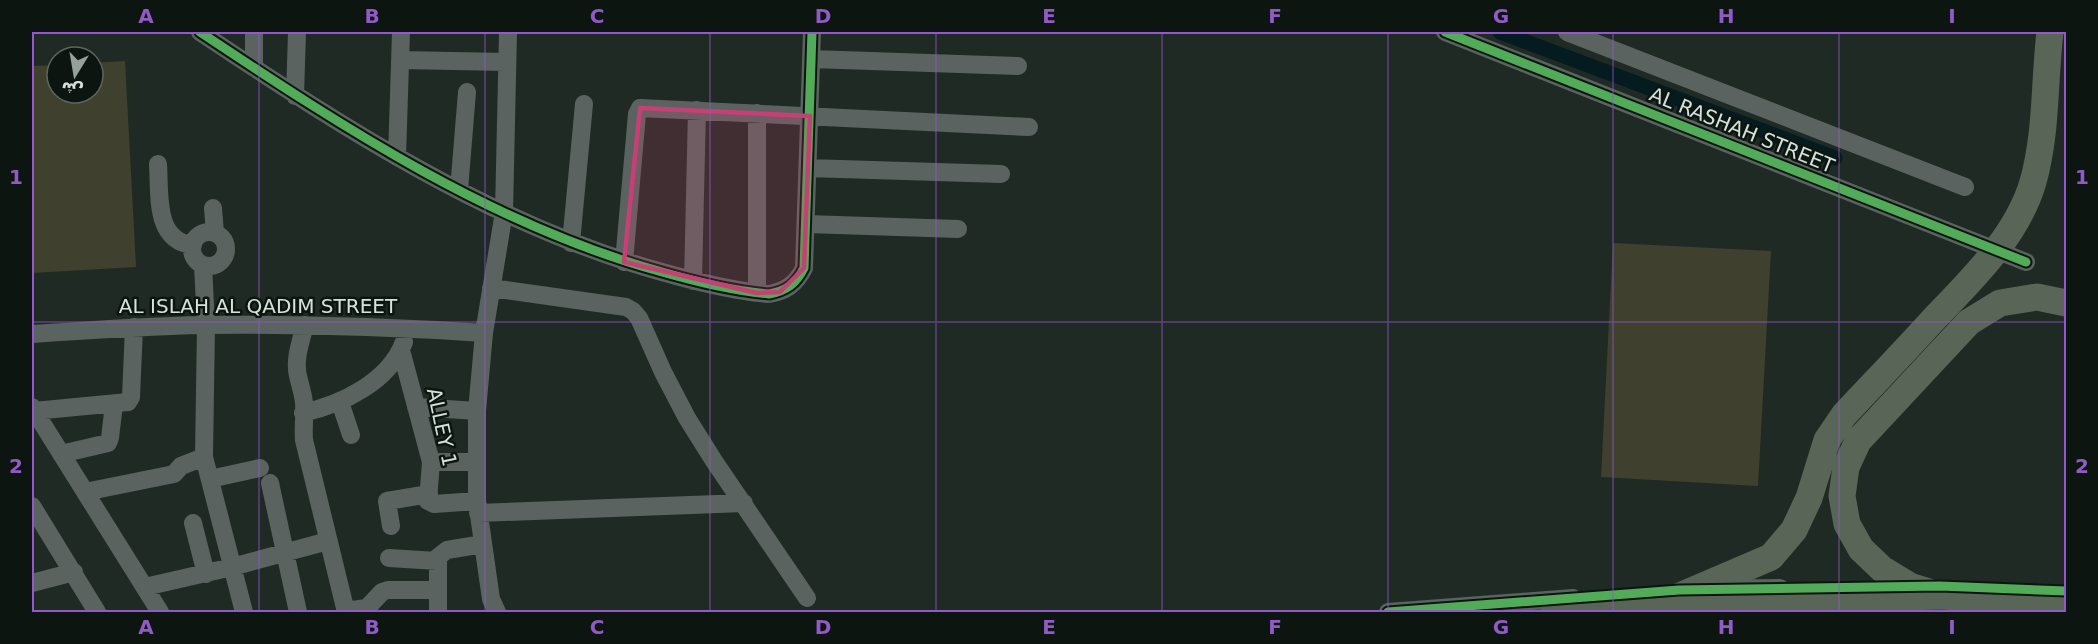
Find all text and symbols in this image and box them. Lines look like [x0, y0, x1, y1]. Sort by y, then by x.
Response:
text: A [138, 4, 154, 28]
text: B [364, 4, 380, 28]
text: C [590, 4, 604, 28]
text: D [815, 4, 831, 28]
text: E [1042, 4, 1056, 28]
text: F [1268, 4, 1282, 28]
text: G [1493, 4, 1509, 28]
text: H [1718, 4, 1734, 28]
text: I [1948, 4, 1956, 28]
north arrow [45, 45, 105, 105]
text: ش [60, 78, 85, 101]
street label: AL RASHAH STREET [1646, 82, 1839, 178]
text: 1 [9, 165, 23, 189]
text: 1 [2075, 165, 2089, 189]
street label: AL ISLAH AL QADIM STREET [119, 294, 398, 318]
street label: ALLEY 1 [422, 385, 462, 469]
text: 2 [9, 454, 23, 478]
text: 2 [2075, 454, 2089, 478]
text: A [138, 615, 154, 639]
text: B [364, 615, 380, 639]
text: C [590, 615, 604, 639]
text: D [815, 615, 831, 639]
text: E [1042, 615, 1056, 639]
text: F [1268, 615, 1282, 639]
text: G [1493, 615, 1509, 639]
text: H [1718, 615, 1734, 639]
text: I [1948, 615, 1956, 639]

